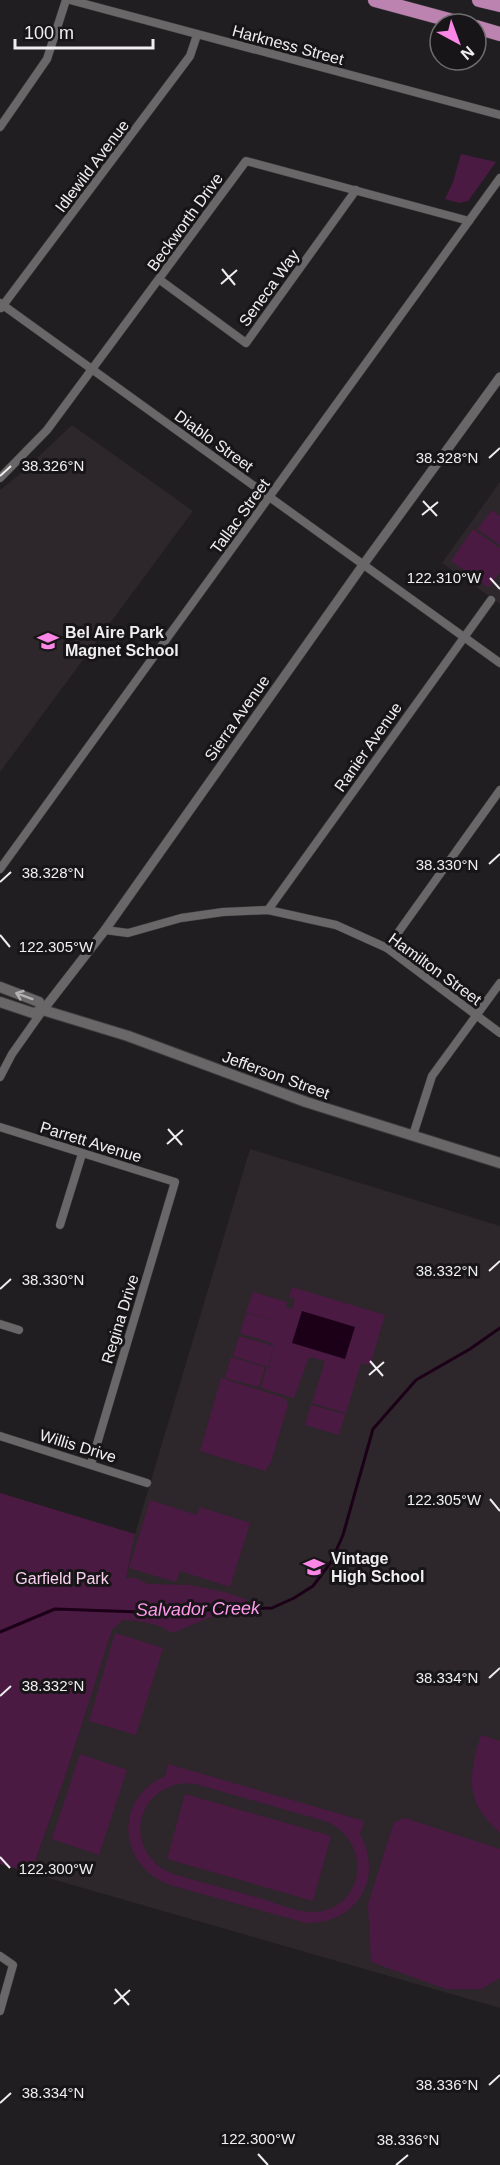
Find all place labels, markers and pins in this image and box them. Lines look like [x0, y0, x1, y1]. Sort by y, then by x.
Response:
place label: Bel Aire Park Magnet School [65, 624, 179, 659]
school or university icon: Bel Aire Park Magnet School [36, 629, 60, 653]
place label: Vintage High School [331, 1550, 424, 1585]
school or university icon: Vintage High School [302, 1555, 326, 1579]

